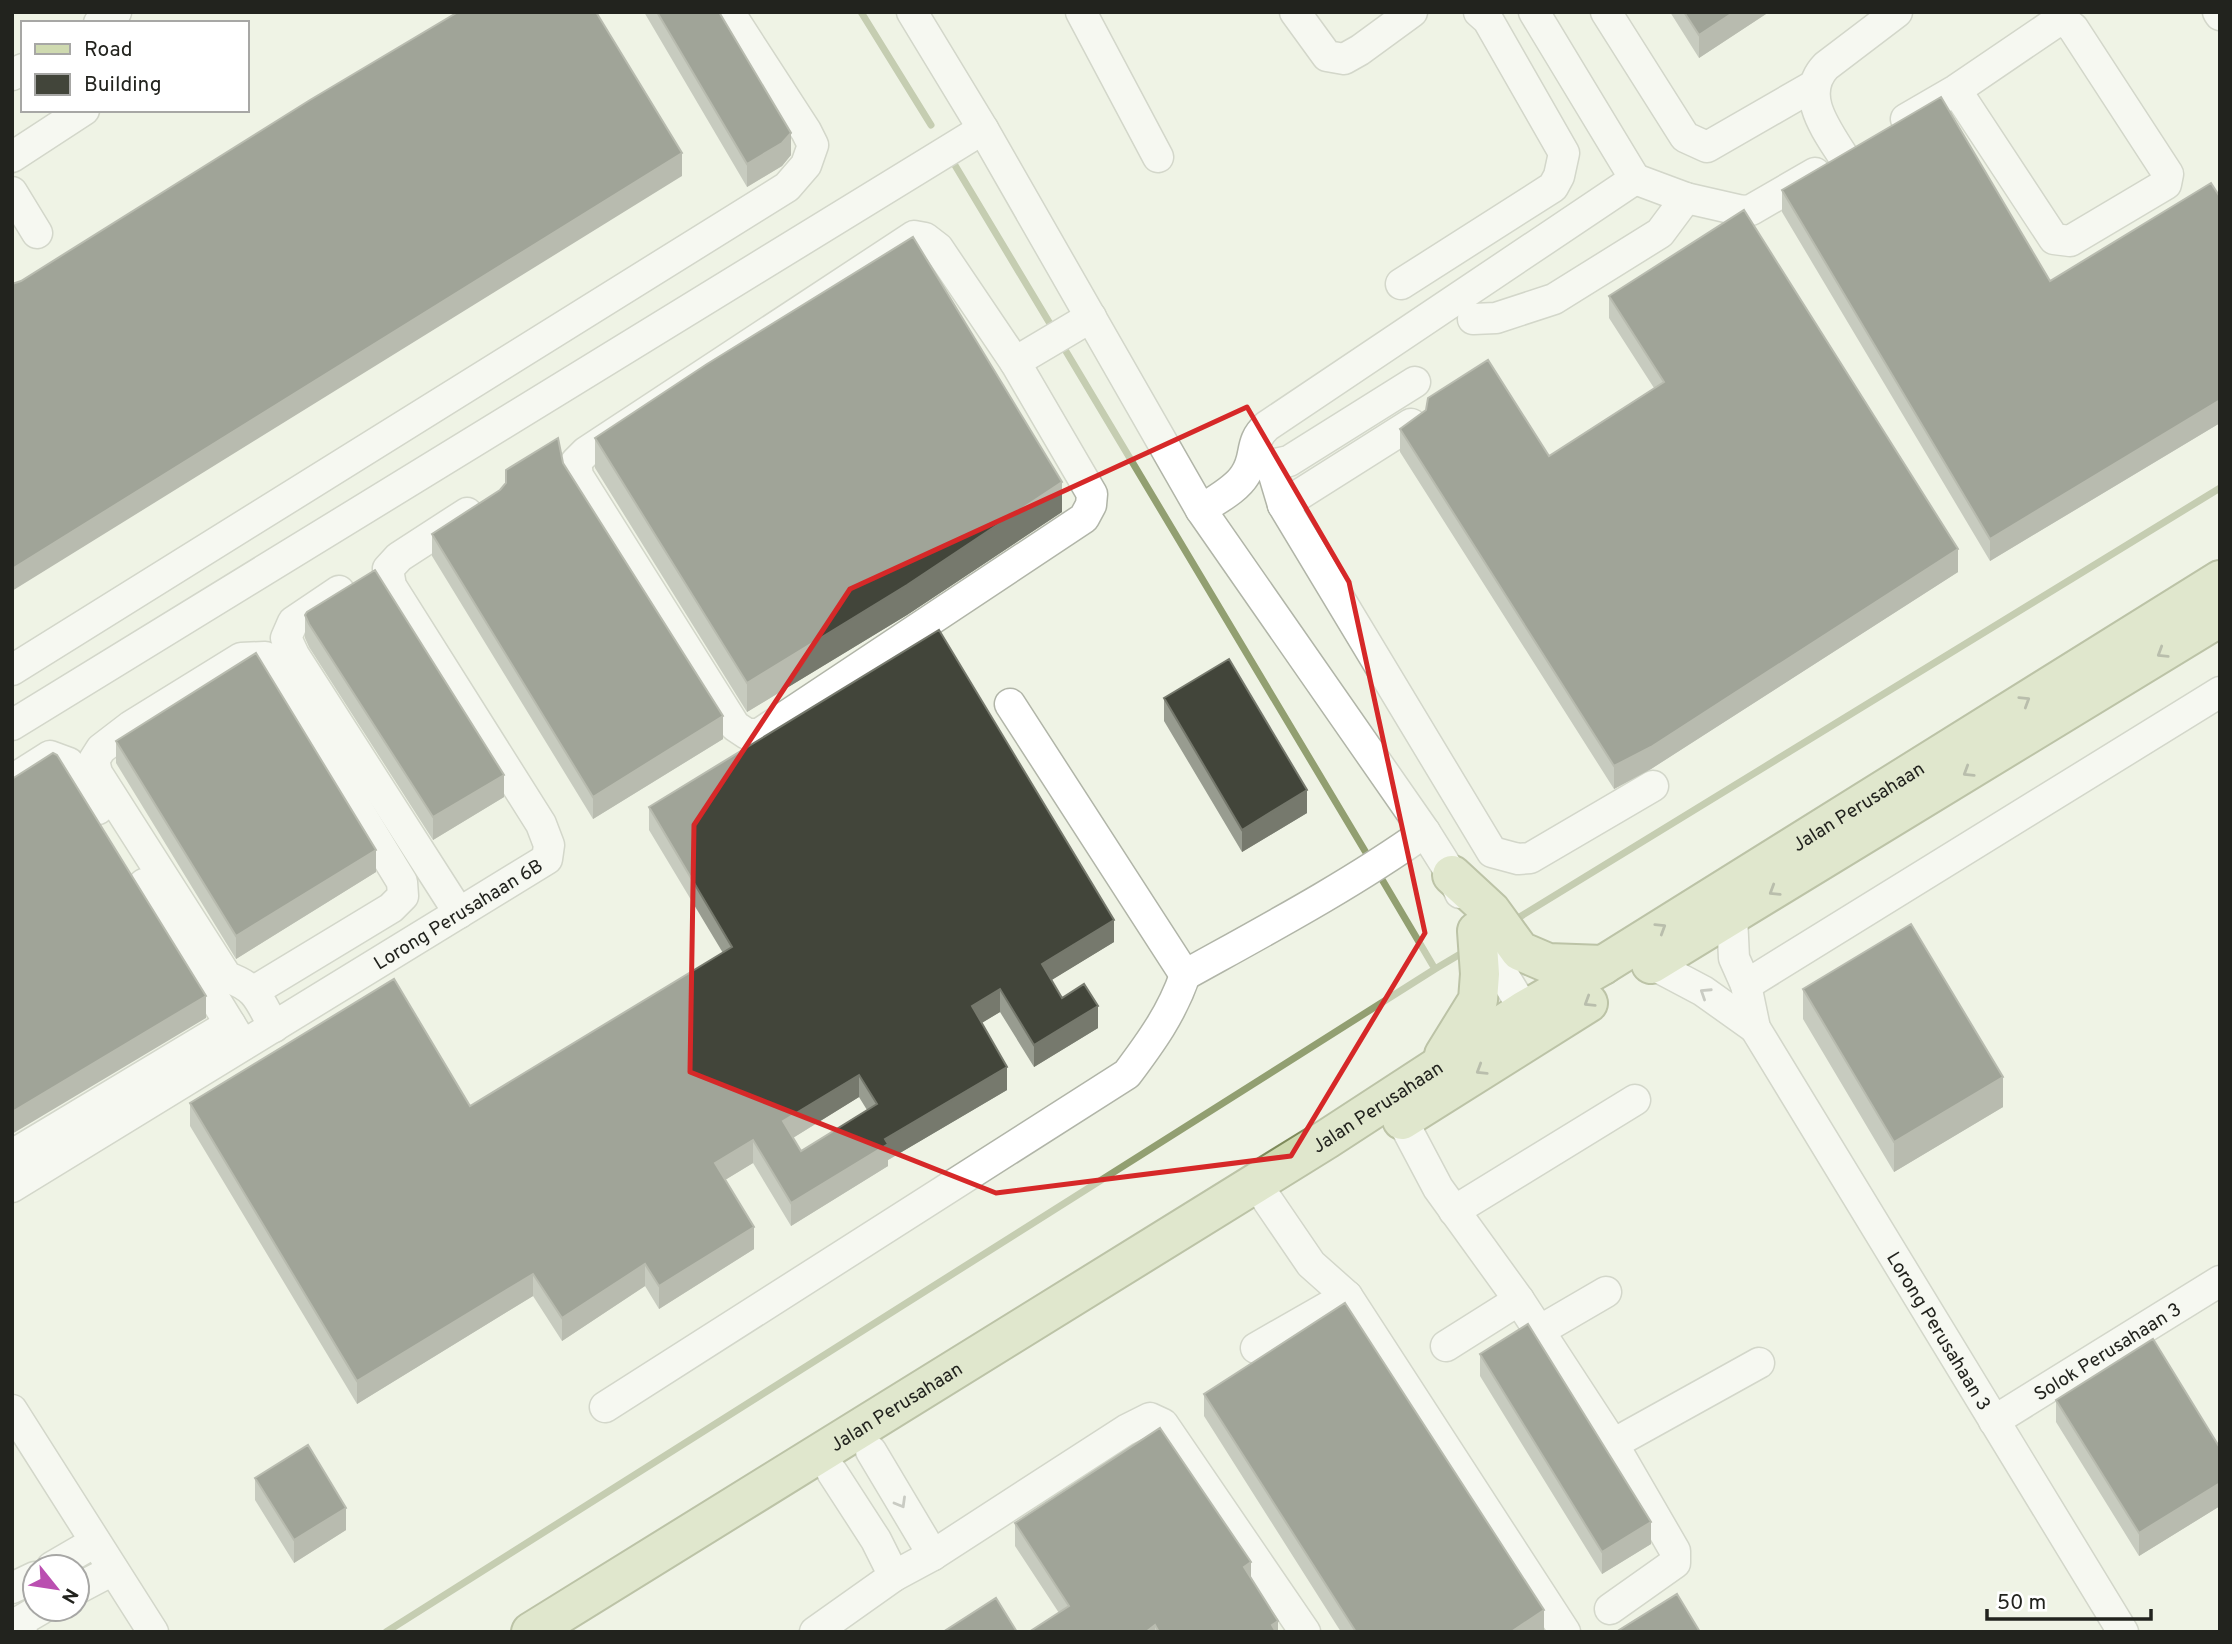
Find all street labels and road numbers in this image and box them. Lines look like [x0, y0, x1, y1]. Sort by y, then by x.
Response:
street label: Jalan Perusahaan [1788, 757, 1930, 858]
street label: Lorong Perusahaan 6B [370, 854, 548, 976]
street label: Jalan Perusahaan [1308, 1057, 1448, 1159]
street label: Lorong Perusahaan 3 [1880, 1248, 1995, 1416]
street label: Solok Perusahaan 3 [2030, 1298, 2186, 1407]
street label: Jalan Perusahaan [826, 1358, 968, 1458]

